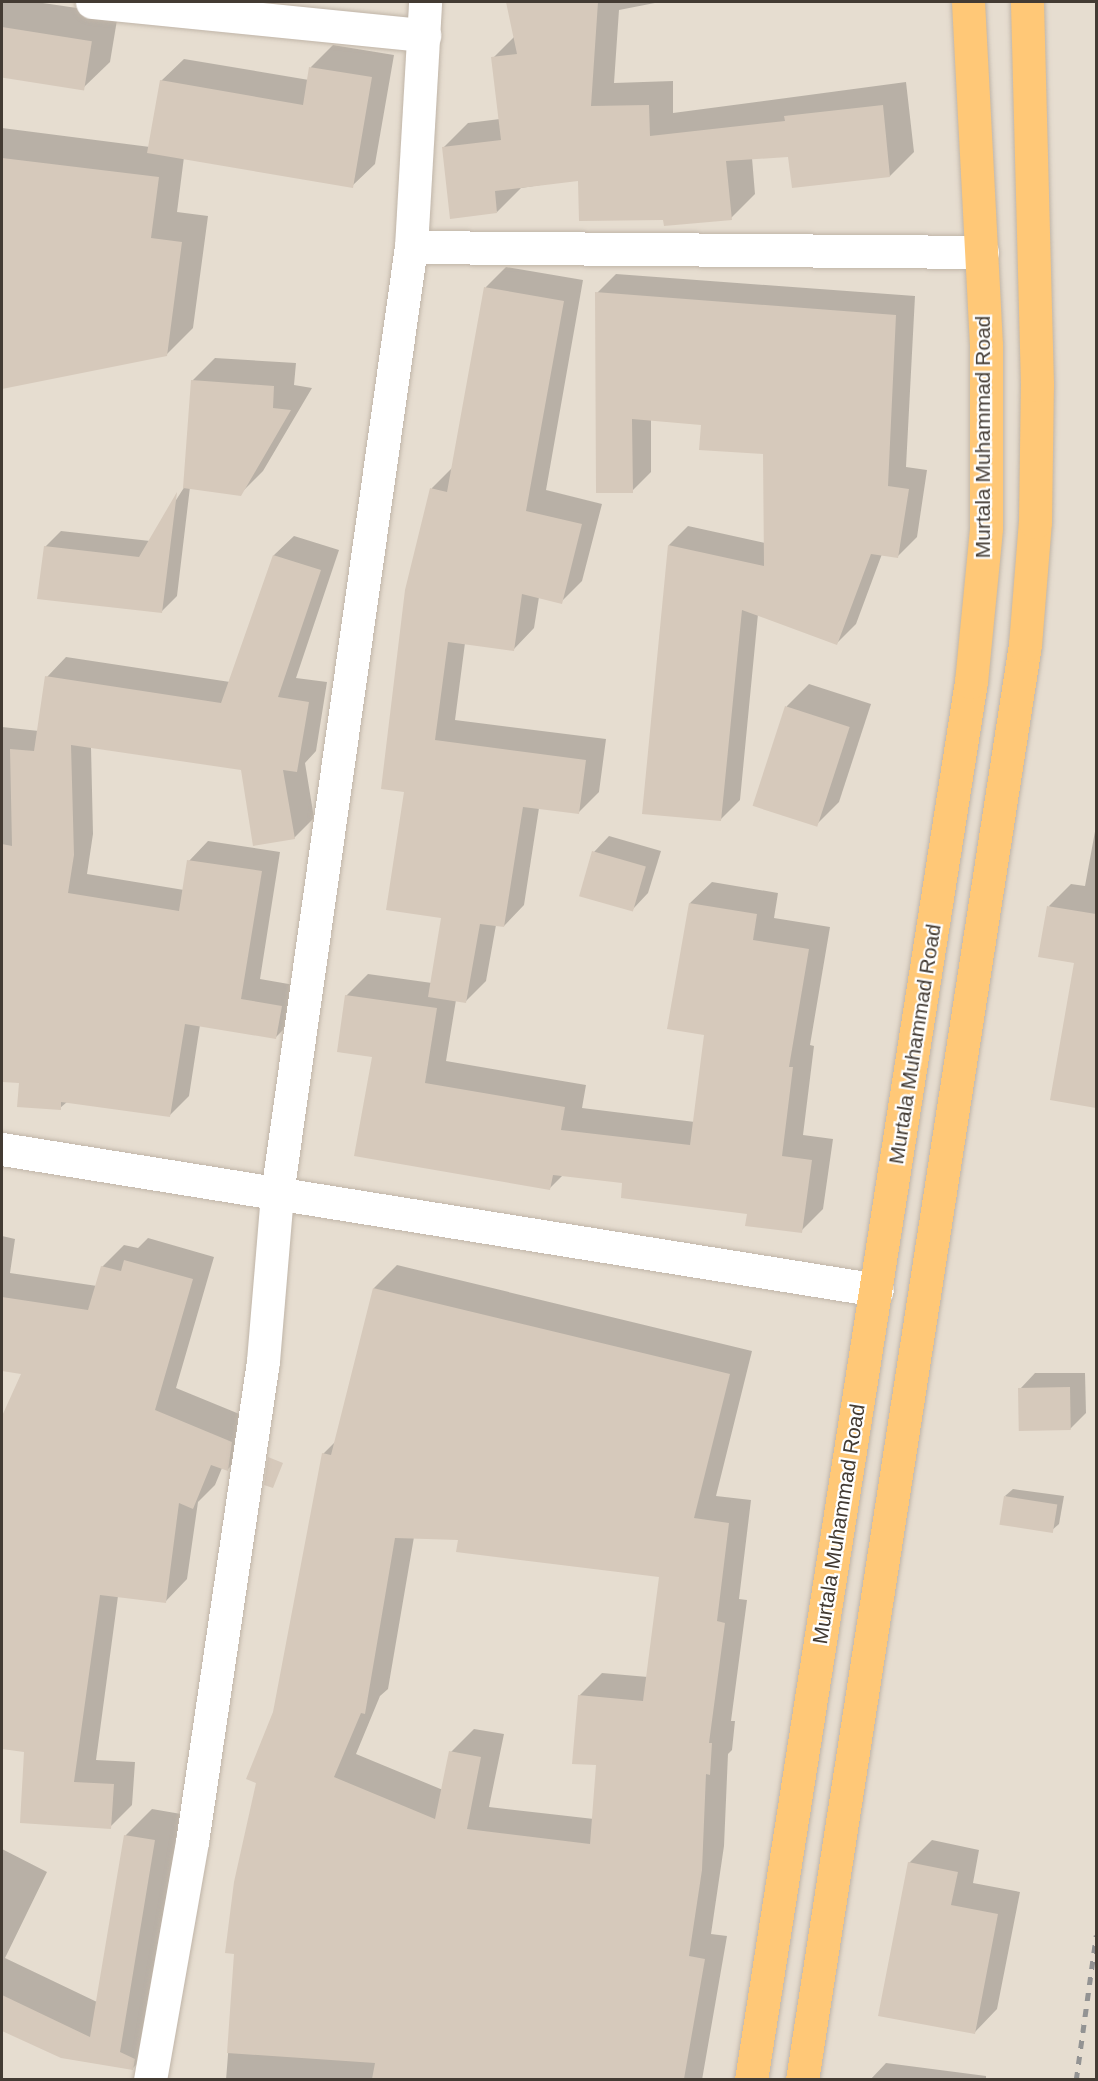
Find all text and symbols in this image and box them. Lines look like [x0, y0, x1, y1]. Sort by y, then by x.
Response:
street label: Murtala Muhammad Road [970, 316, 996, 558]
street label: Murtala Muhammad Road [884, 922, 946, 1166]
street label: Murtala Muhammad Road [808, 1402, 870, 1646]

